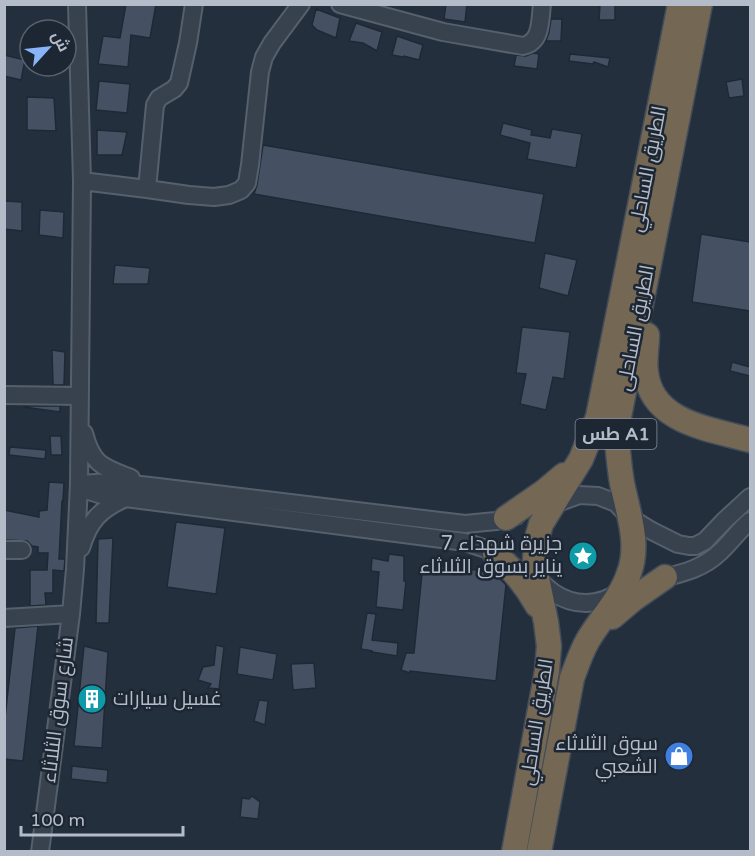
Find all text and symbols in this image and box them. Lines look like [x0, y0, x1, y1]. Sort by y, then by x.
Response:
north arrow [18, 18, 78, 78]
text: ش [47, 28, 74, 55]
street label: الطريق الساحلي [624, 104, 675, 235]
street label: الطريق الساحلى [612, 263, 660, 393]
road number: طس A1 [576, 419, 656, 449]
place label: جزيرة شهداء 7 يناير بسوق الثلاثاء [419, 532, 563, 579]
place icon: جزيرة شهداء 7 يناير بسوق الثلاثاء [567, 540, 599, 572]
street label: شارع سوق الثلاثاء [37, 636, 80, 784]
street label: الطريق الساحلي [515, 657, 562, 788]
building icon: غسيل سيارات [76, 683, 108, 715]
place label: غسيل سيارات [113, 687, 222, 711]
place label: سوق الثلاثاء الشعبي [555, 732, 658, 782]
shop icon: سوق الثلاثاء الشعبي [663, 740, 695, 772]
scale bar [21, 799, 183, 837]
text: 100 m [30, 809, 85, 831]

